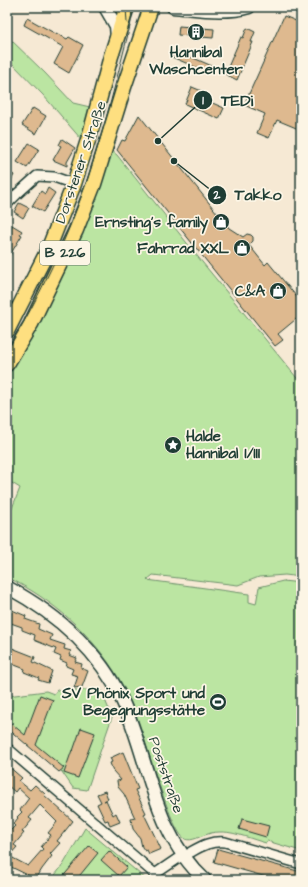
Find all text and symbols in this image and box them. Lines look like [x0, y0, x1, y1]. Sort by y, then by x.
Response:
building icon: Hannibal Waschcenter [186, 22, 206, 42]
place label: Hannibal Waschcenter [148, 42, 244, 80]
callout: TEDi [193, 86, 262, 114]
text: TEDi [220, 90, 254, 112]
text: 1 [202, 92, 204, 109]
street label: Dorstener Straße [50, 98, 112, 226]
callout: Takko [207, 181, 289, 209]
text: Takko [234, 184, 282, 206]
text: 2 [213, 187, 221, 204]
place label: Ernsting's family [95, 212, 209, 235]
shop icon: Ernsting's family [211, 212, 231, 232]
place label: Fahrrad XXL [137, 238, 230, 259]
shop icon: Fahrrad XXL [232, 238, 252, 258]
road number: B 226 [40, 241, 90, 265]
place label: C&A [235, 281, 265, 302]
shop icon: C&A [268, 281, 288, 301]
place label: Halde Hannibal I/III [186, 426, 260, 464]
place icon: Halde Hannibal I/III [163, 435, 183, 455]
place label: SV Phönix Sport und Begegnungsstätte [61, 683, 205, 723]
sports icon: SV Phönix Sport und Begegnungsstätte [208, 692, 228, 712]
street label: Poststraße [143, 734, 189, 816]

